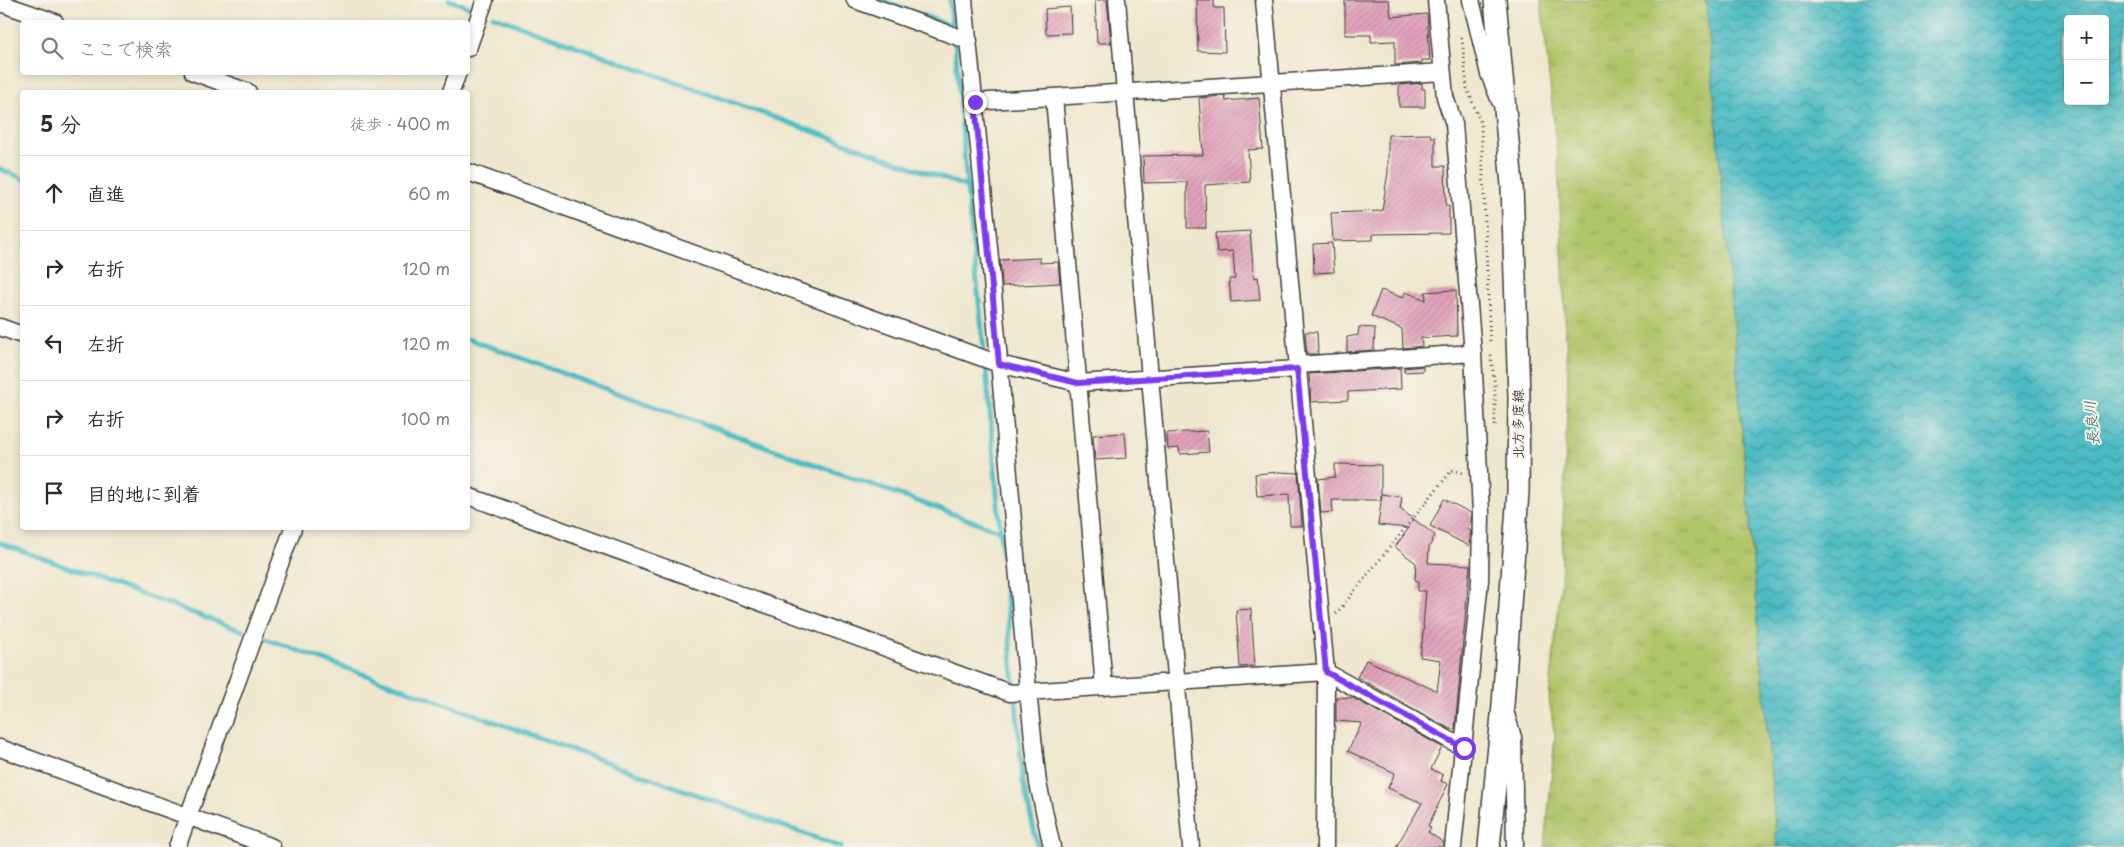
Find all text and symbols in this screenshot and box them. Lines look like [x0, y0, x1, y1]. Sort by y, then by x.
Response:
map controls [2064, 15, 2109, 105]
button: + [2064, 15, 2109, 60]
search box [20, 20, 470, 75]
icon: search [38, 34, 66, 62]
text: ここで検索 [78, 34, 173, 62]
button: − [2064, 60, 2109, 105]
route end [964, 91, 987, 114]
text: 5 分 [40, 107, 81, 139]
text: 徒歩 · 400 m [350, 111, 450, 135]
icon: ahead [40, 179, 68, 207]
text: 直進 [87, 179, 125, 207]
text: 60 m [408, 181, 450, 205]
icon: right [40, 254, 68, 282]
text: 右折 [87, 254, 125, 282]
text: 120 m [403, 256, 450, 280]
icon: left [40, 329, 68, 357]
text: 左折 [87, 329, 125, 357]
text: 120 m [403, 331, 450, 355]
street label: 北方多度線 [1507, 389, 1528, 459]
water label: 長良川 [2077, 400, 2104, 447]
icon: right [40, 404, 68, 432]
text: 右折 [87, 404, 125, 432]
text: 100 m [401, 406, 450, 430]
icon: arrive [40, 479, 68, 507]
text: 目的地に到着 [87, 479, 201, 507]
route start [1453, 737, 1476, 760]

